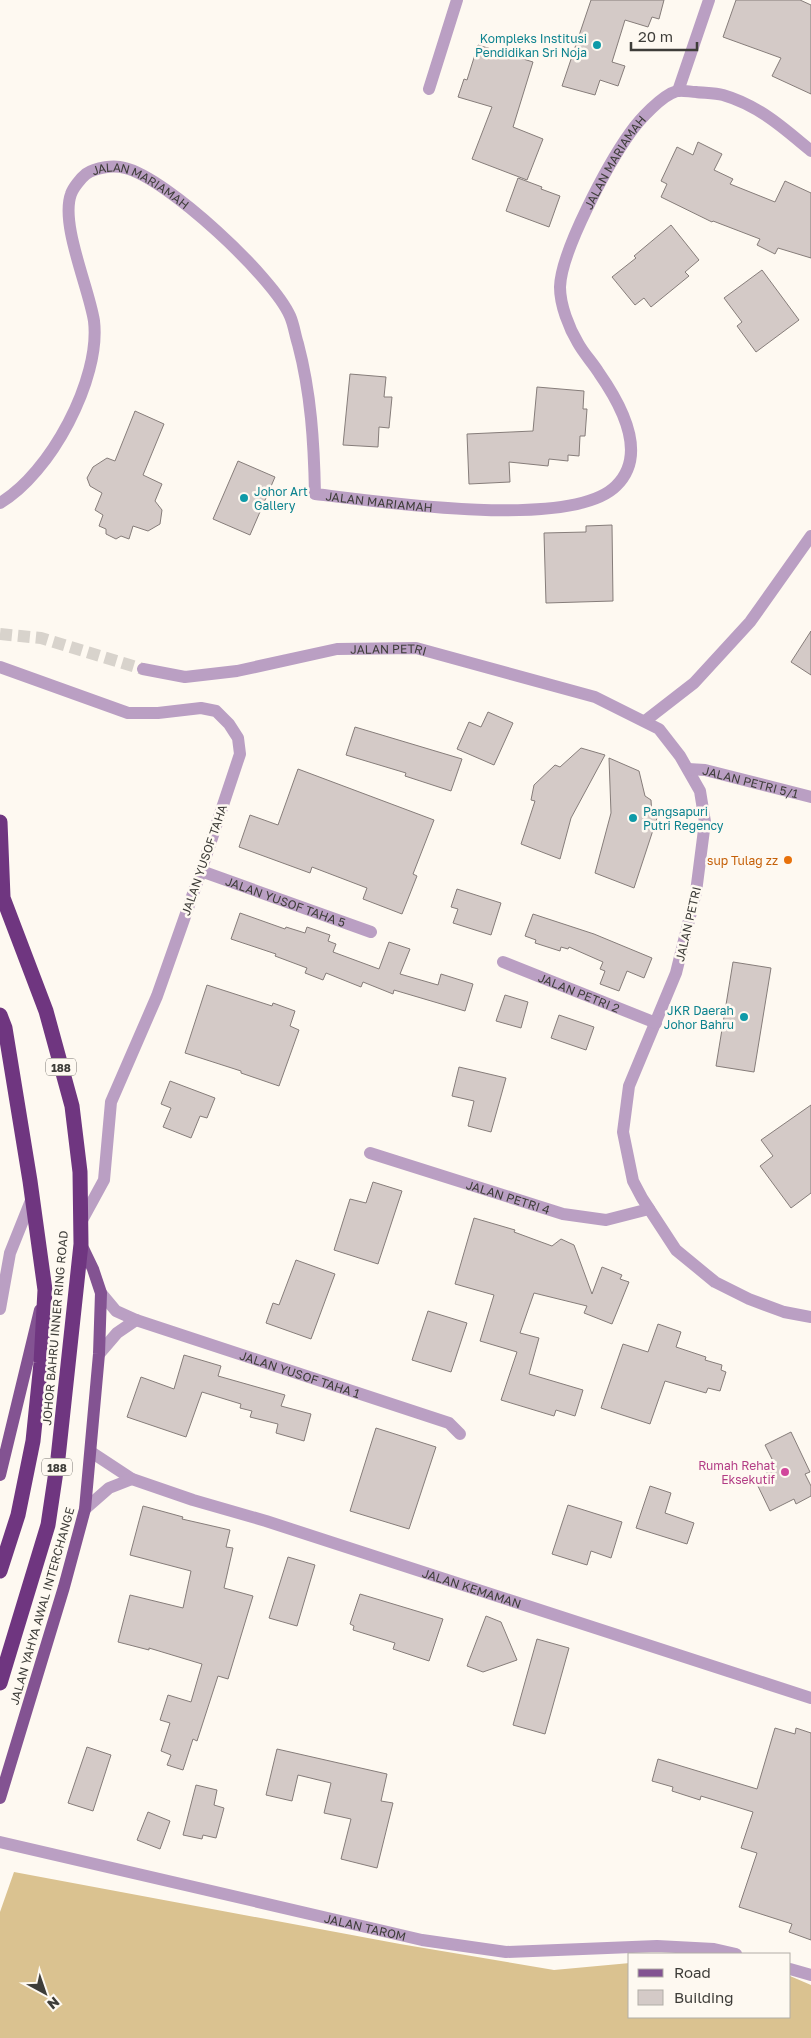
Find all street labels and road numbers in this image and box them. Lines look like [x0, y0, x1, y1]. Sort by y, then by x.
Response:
street label: JALAN MARIAMAH [580, 112, 649, 212]
street label: JALAN MARIAMAH [89, 159, 192, 212]
street label: JALAN MARIAMAH [325, 488, 433, 514]
street label: JALAN PETRI [350, 640, 428, 658]
street label: JALAN PETRI 5/1 [701, 762, 800, 801]
street label: JALAN YUSOF TAHA [178, 802, 230, 918]
street label: JALAN YUSOF TAHA 5 [224, 873, 348, 930]
street label: JALAN PETRI [672, 885, 704, 963]
street label: JALAN PETRI 2 [536, 969, 622, 1015]
road number: 188 [46, 1058, 76, 1076]
street label: JALAN PETRI 4 [465, 1176, 552, 1217]
street label: JOHOR BAHRU INNER RING ROAD [39, 1230, 71, 1426]
street label: JALAN YUSOF TAHA 1 [238, 1347, 362, 1401]
road number: 188 [42, 1458, 72, 1475]
street label: JALAN YAHYA AWAL INTERCHANGE [7, 1505, 77, 1707]
street label: JALAN KEMAMAN [420, 1565, 523, 1611]
street label: JALAN TAROM [323, 1910, 408, 1944]

